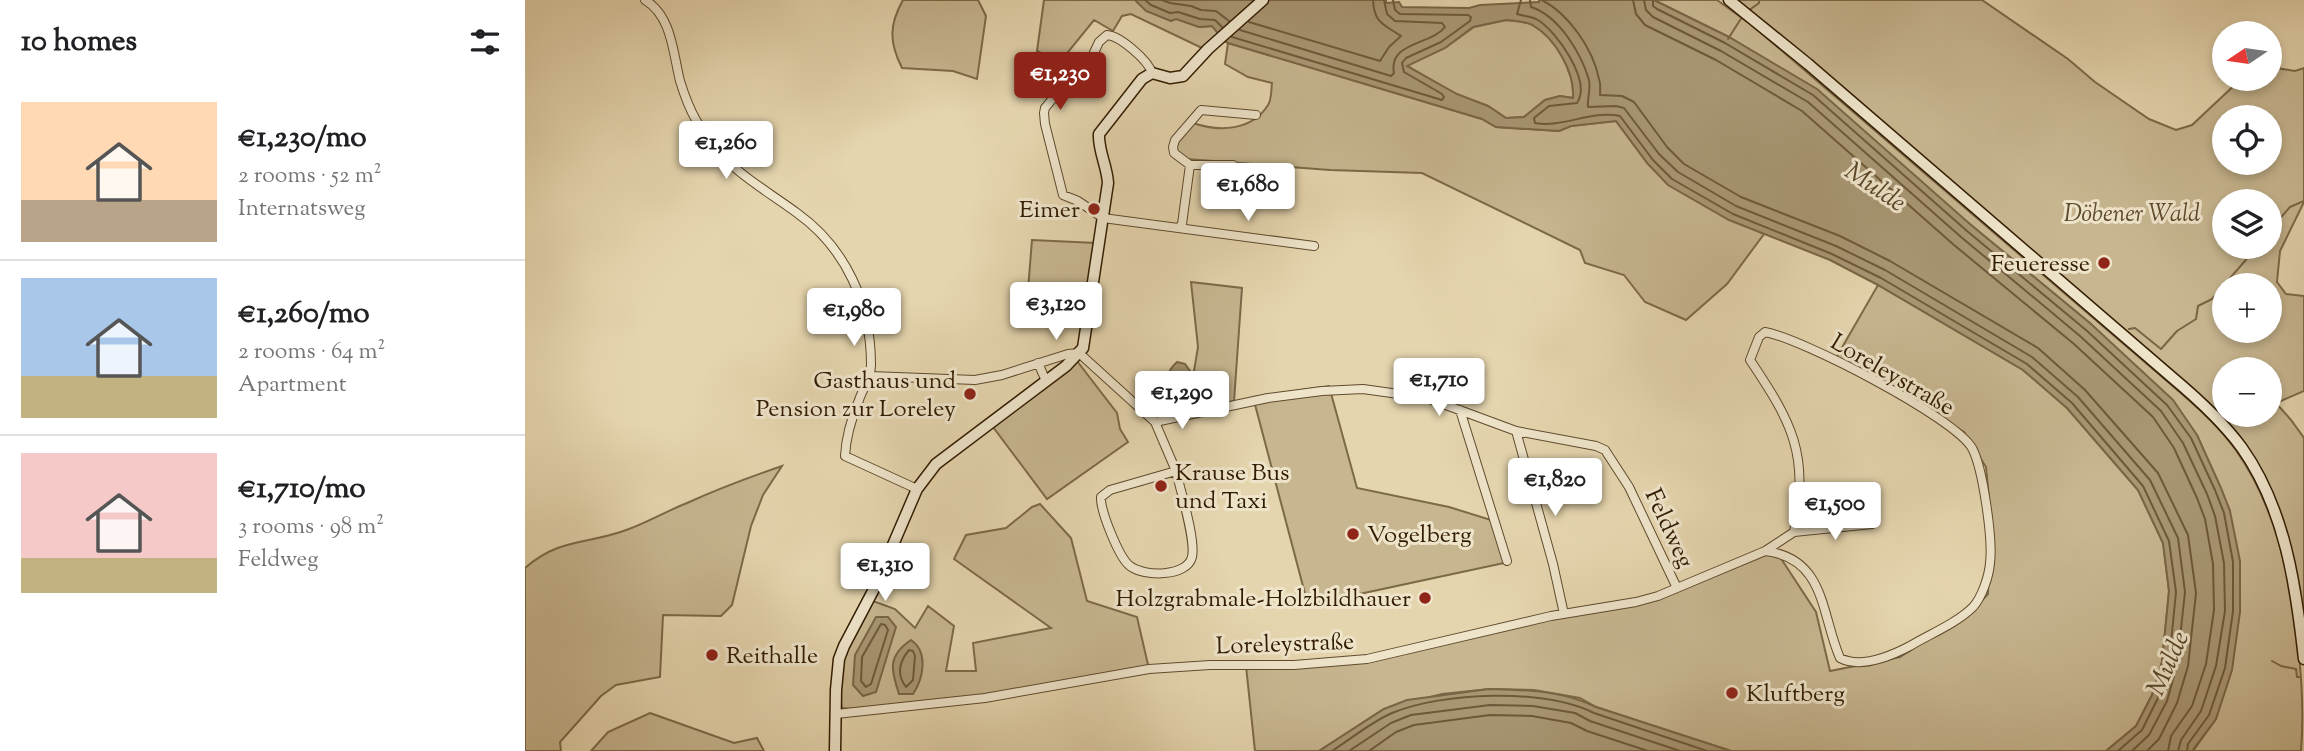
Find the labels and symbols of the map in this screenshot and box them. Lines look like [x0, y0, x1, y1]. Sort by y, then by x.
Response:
north arrow [2212, 21, 2282, 91]
pin: €1,230 [1003, 52, 1117, 112]
pin: €1,260 [669, 122, 783, 181]
water label: Mulde [1836, 154, 1913, 222]
pin: €1,680 [1191, 164, 1305, 223]
place label: Eimer [1019, 194, 1080, 228]
park label: Döbener Wald [2064, 198, 2200, 232]
marker: Eimer [1086, 201, 1102, 217]
place label: Feueresse [1991, 248, 2090, 282]
marker: Feueresse [2096, 255, 2112, 271]
pin: €3,120 [999, 282, 1113, 342]
pin: €1,980 [797, 288, 911, 348]
street label: Loreleystraße [1824, 326, 1960, 425]
pin: €1,710 [1382, 358, 1496, 418]
place label: Gasthaus und Pension zur Loreley [756, 365, 956, 427]
pin: €1,290 [1125, 372, 1239, 431]
marker: Gasthaus und Pension zur Loreley [962, 386, 978, 402]
place label: Krause Bus und Taxi [1175, 457, 1290, 519]
pin: €1,820 [1498, 458, 1612, 518]
marker: Krause Bus und Taxi [1153, 478, 1169, 494]
pin: €1,500 [1778, 482, 1892, 542]
street label: Feldweg [1635, 484, 1701, 574]
place label: Vogelberg [1367, 519, 1472, 553]
marker: Vogelberg [1345, 526, 1361, 542]
pin: €1,310 [828, 544, 942, 603]
place label: Holzgrabmale-Holzbildhauer [1116, 583, 1411, 617]
marker: Holzgrabmale-Holzbildhauer [1417, 590, 1433, 606]
street label: Loreleystraße [1215, 626, 1355, 664]
water label: Mulde [2139, 626, 2200, 702]
place label: Reithalle [726, 640, 818, 674]
marker: Reithalle [704, 647, 720, 663]
place label: Kluftberg [1746, 678, 1845, 712]
marker: Kluftberg [1724, 685, 1740, 701]

